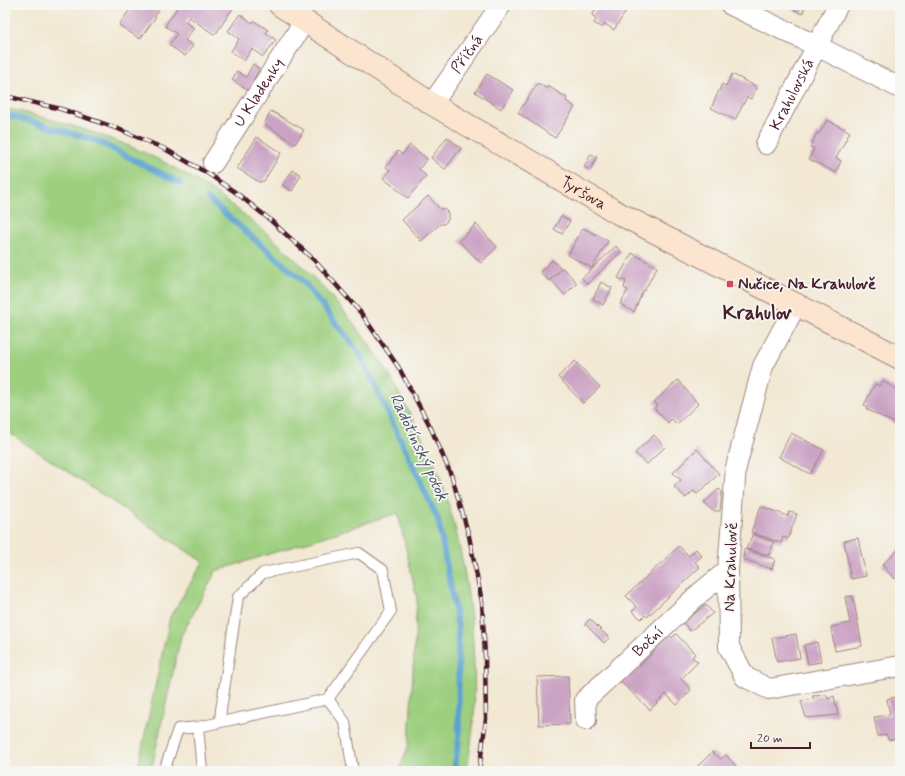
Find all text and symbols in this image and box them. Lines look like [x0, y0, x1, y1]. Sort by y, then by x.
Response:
street label: Příčná [446, 30, 488, 78]
street label: U Kladenky [229, 54, 289, 131]
street label: Krahulovská [764, 55, 819, 134]
street label: Tyršova [557, 171, 610, 214]
place label: Nučice, Na Krahulově [738, 274, 876, 295]
marker: Nučice, Na Krahulově [725, 279, 735, 289]
district label: Krahulov [722, 300, 792, 327]
water label: Radotínský potok [384, 389, 454, 505]
street label: Na Krahulově [719, 522, 743, 612]
street label: Boční [628, 621, 668, 661]
scale bar [751, 724, 810, 750]
text: 20 m [757, 731, 783, 747]

